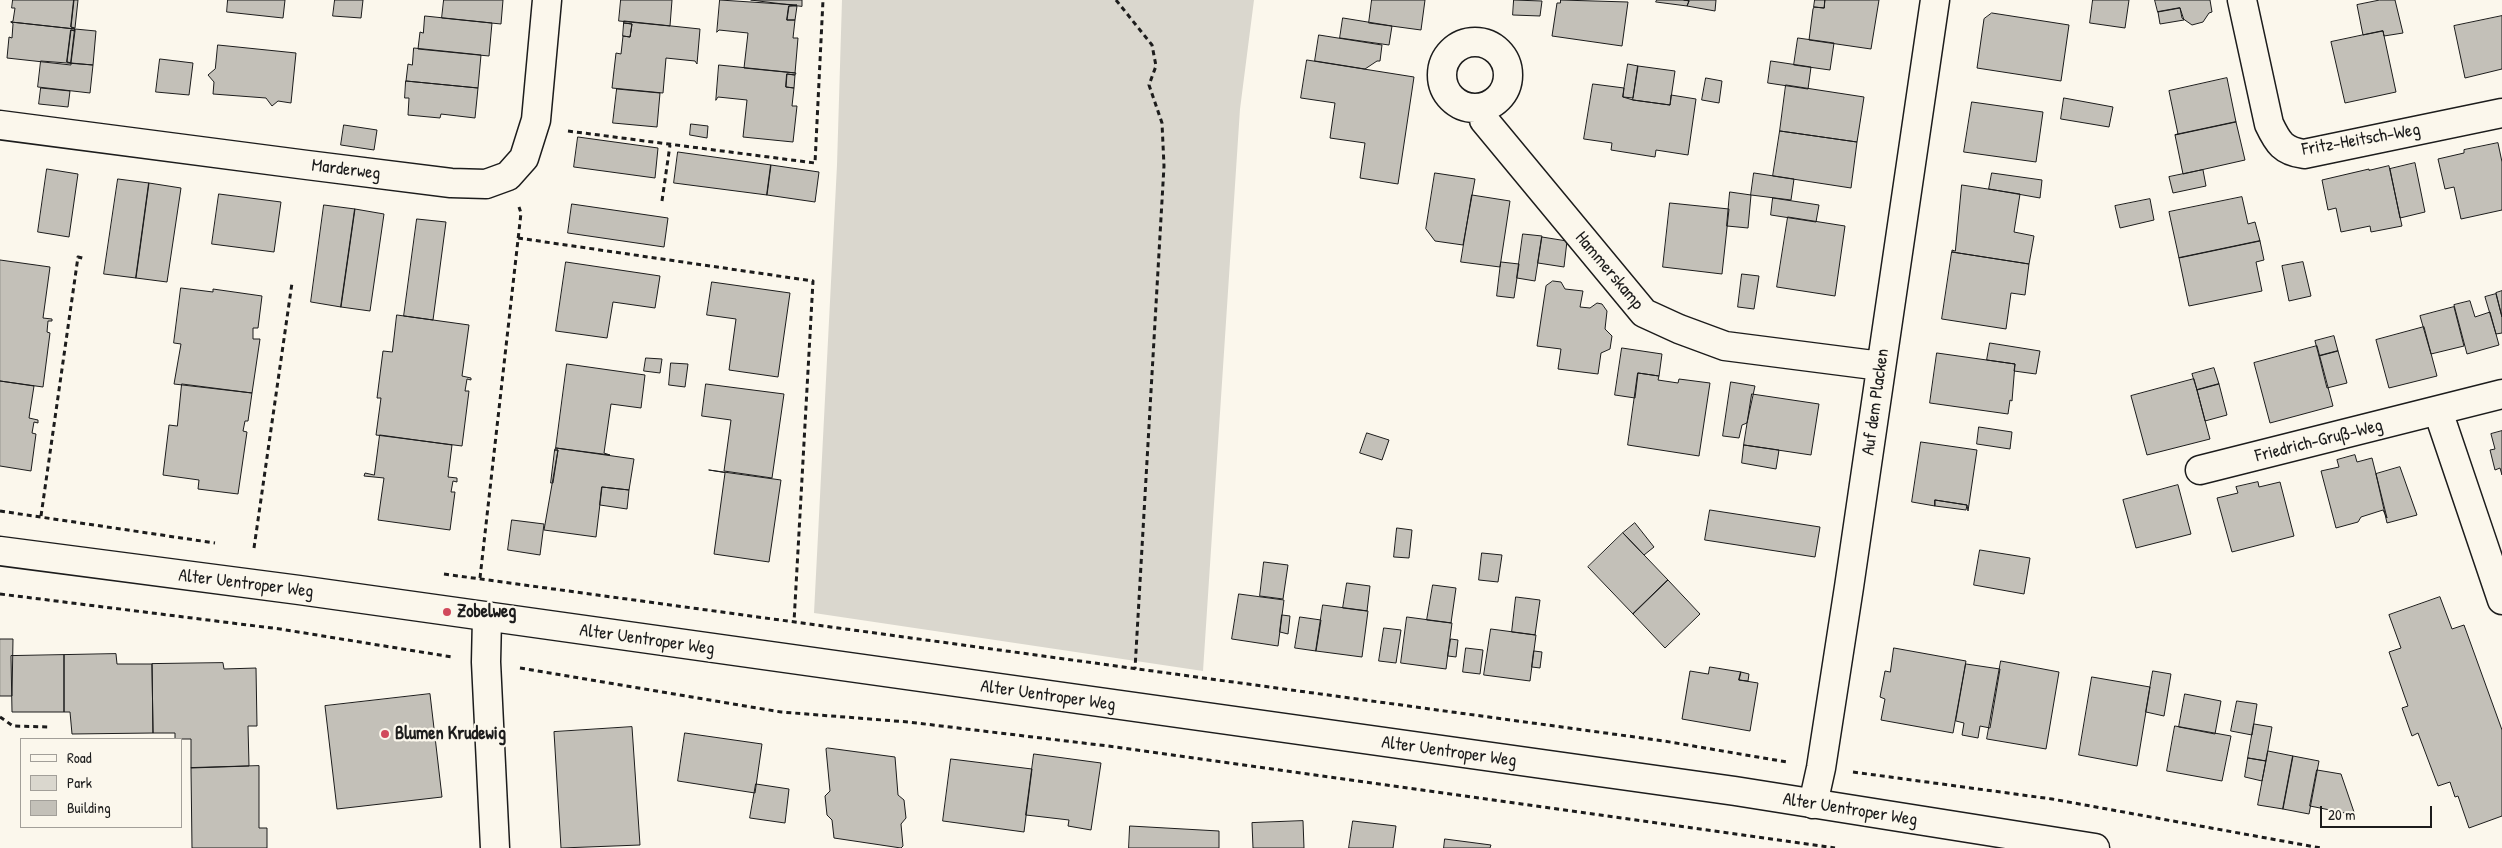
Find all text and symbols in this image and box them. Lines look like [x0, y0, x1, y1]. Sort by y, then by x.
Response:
street label: Fritz-Heitsch-Weg [2300, 119, 2422, 161]
street label: Marderweg [310, 155, 382, 185]
street label: Hammerskamp [1570, 227, 1648, 315]
street label: Auf dem Placken [1858, 347, 1894, 457]
street label: Friedrich-Gruß-Weg [2253, 415, 2385, 467]
street label: Alter Uentroper Weg [177, 565, 315, 603]
place label: Zobelweg [457, 601, 516, 623]
marker: Zobelweg [441, 606, 453, 618]
street label: Alter Uentroper Weg [578, 620, 716, 660]
street label: Alter Uentroper Weg [979, 676, 1117, 716]
place label: Blumen Krudewig [395, 723, 506, 745]
marker: Blumen Krudewig [379, 728, 391, 740]
street label: Alter Uentroper Weg [1380, 732, 1518, 772]
legend [20, 738, 182, 828]
text: Road [67, 747, 92, 768]
text: Park [67, 772, 92, 793]
street label: Alter Uentroper Weg [1781, 789, 1919, 831]
scale bar [2322, 796, 2434, 828]
text: Building [67, 797, 111, 818]
text: 20 m [2328, 804, 2355, 825]

